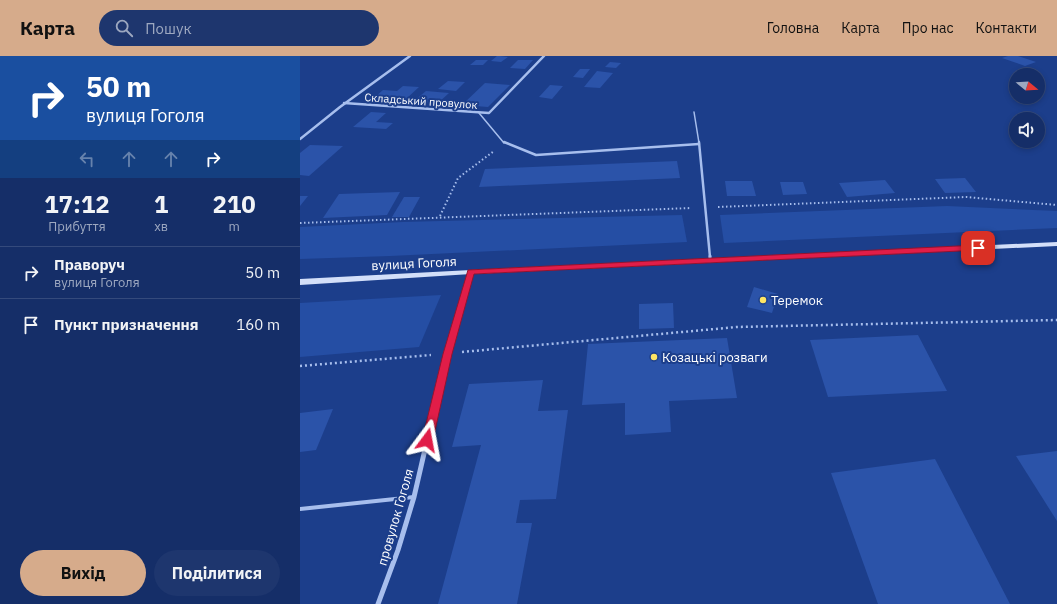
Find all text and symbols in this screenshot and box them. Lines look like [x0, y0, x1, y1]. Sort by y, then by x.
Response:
search box [99, 10, 379, 46]
text: Карта [20, 16, 75, 40]
icon: search [113, 17, 135, 39]
text: Пошук [145, 19, 192, 38]
text: Головна [767, 19, 819, 37]
text: Карта [841, 19, 880, 37]
text: Про нас [902, 19, 954, 37]
text: Контакти [976, 19, 1037, 37]
text: 50 m [86, 68, 151, 105]
north arrow [1009, 68, 1045, 104]
map controls [1009, 68, 1045, 148]
icon: right [20, 72, 72, 124]
street label: Складський провулок [364, 90, 478, 112]
text: вулиця Гоголя [86, 104, 205, 127]
button: sound [1009, 112, 1045, 148]
icon: left [76, 148, 98, 170]
icon: ahead [118, 148, 140, 170]
icon: ahead [160, 148, 182, 170]
icon: right [202, 148, 224, 170]
text: 17:12 [44, 188, 110, 220]
text: 1 [154, 188, 168, 220]
text: 210 [213, 188, 256, 220]
text: Прибуття [48, 218, 106, 235]
text: хв [154, 218, 168, 235]
text: m [228, 218, 240, 235]
pin [961, 231, 995, 265]
icon: arrive [967, 237, 989, 259]
street label: вулиця Гоголя [371, 253, 457, 274]
text: Праворуч [54, 255, 125, 274]
icon: right [20, 262, 42, 284]
text: 50 m [245, 263, 280, 282]
text: вулиця Гоголя [54, 274, 140, 291]
place label: Теремок [771, 292, 823, 309]
marker: Теремок [758, 295, 768, 305]
icon: arrive [20, 314, 42, 336]
text: Пункт призначення [54, 315, 199, 334]
text: 160 m [236, 315, 280, 334]
place label: Козацькі розваги [662, 349, 768, 366]
marker: Козацькі розваги [649, 352, 659, 362]
position arrow [406, 419, 448, 461]
street label: провулок Гоголя [374, 467, 417, 568]
button: Вихід [20, 550, 146, 596]
button: Поділитися [154, 550, 280, 596]

